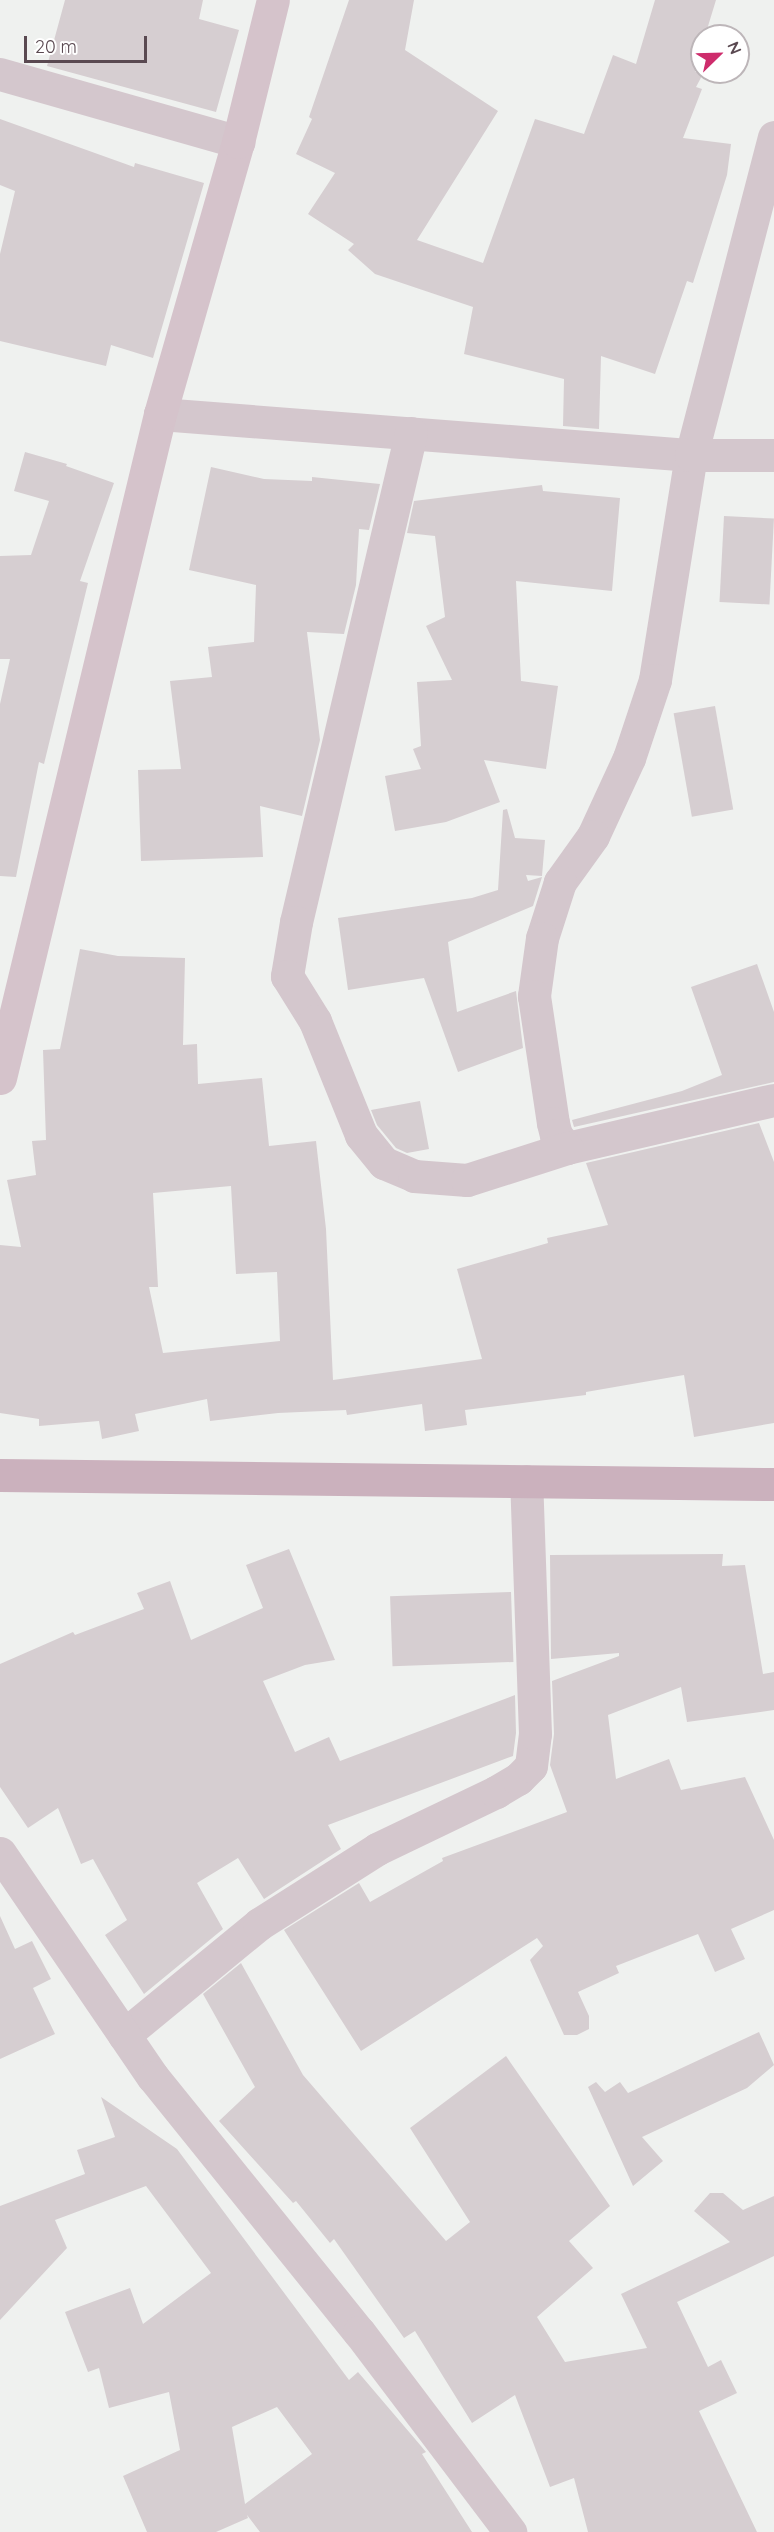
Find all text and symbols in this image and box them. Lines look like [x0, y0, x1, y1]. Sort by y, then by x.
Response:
scale bar [27, 24, 150, 62]
north arrow [690, 24, 750, 84]
text: 20 m [35, 35, 77, 58]
text: N [723, 38, 746, 57]

